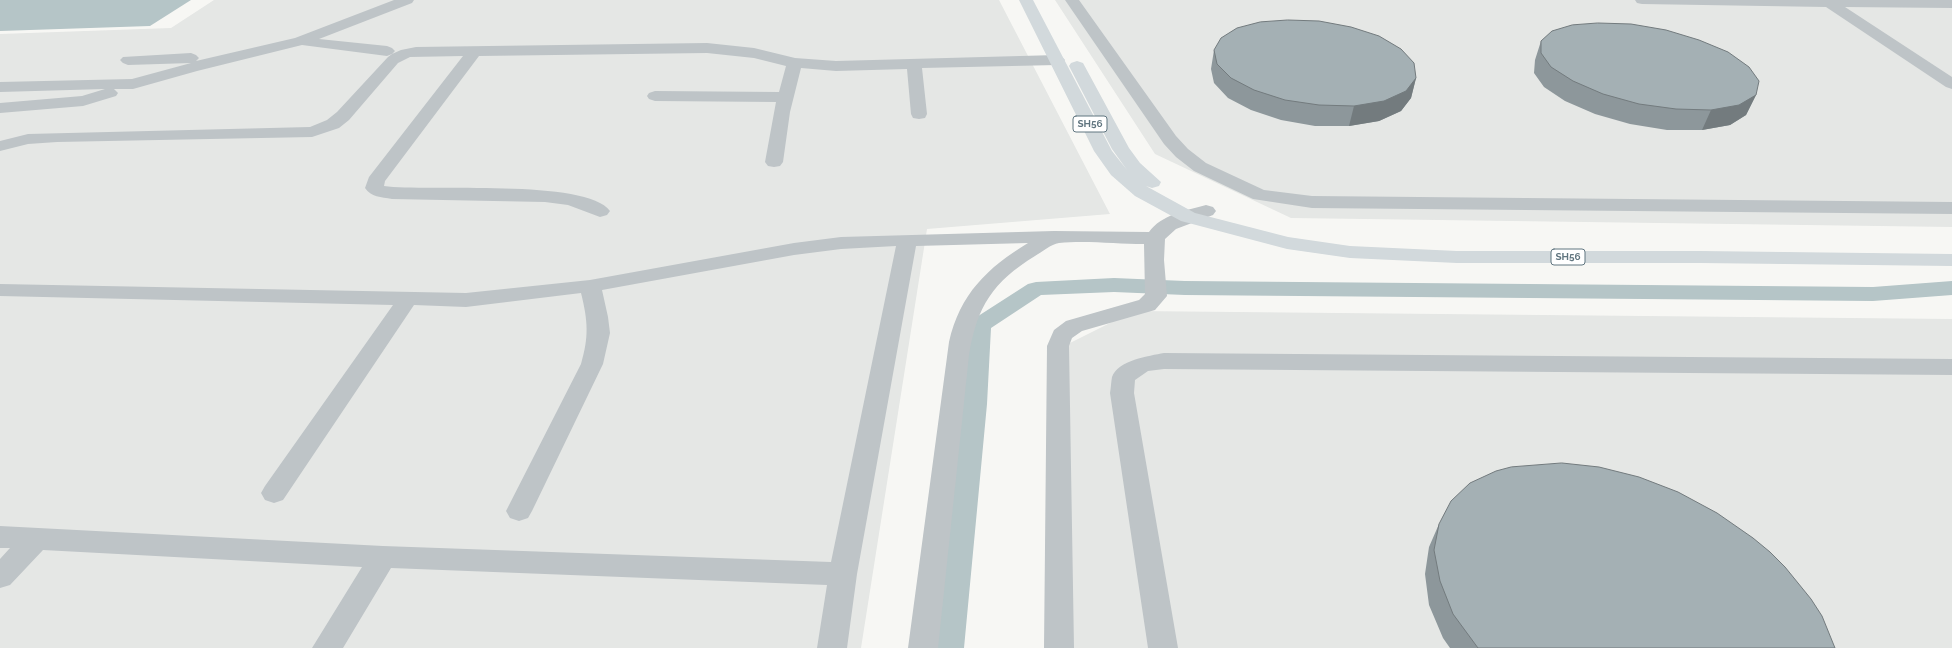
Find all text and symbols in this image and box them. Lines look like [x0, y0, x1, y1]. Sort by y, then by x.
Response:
road number: SH56 [1073, 116, 1107, 132]
road number: SH56 [1551, 249, 1585, 265]

